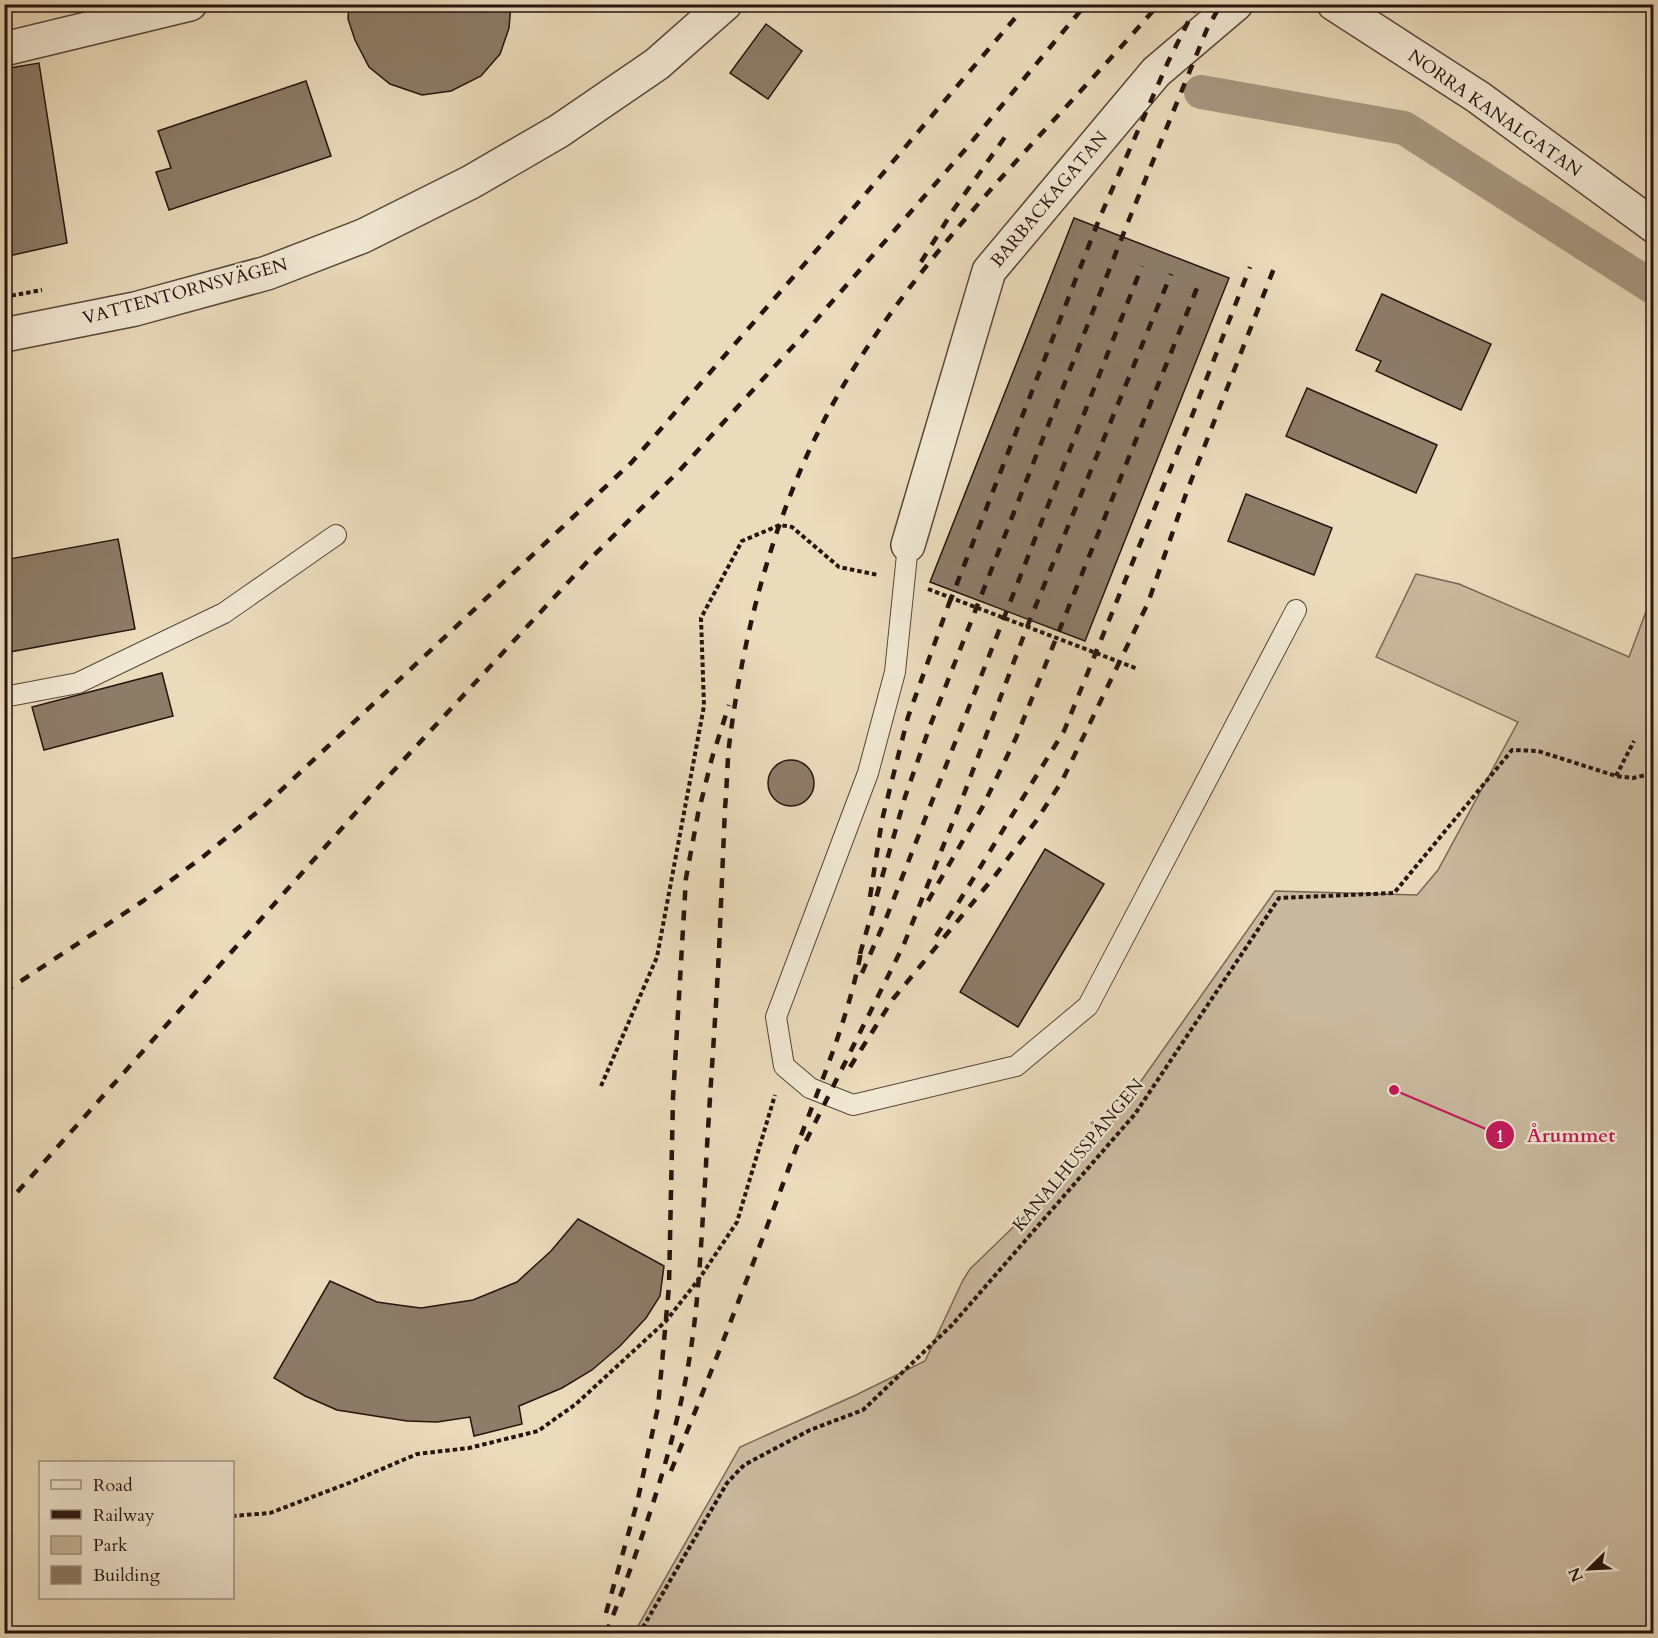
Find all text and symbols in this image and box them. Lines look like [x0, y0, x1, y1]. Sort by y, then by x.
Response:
street label: NORRA KANALGATAN [1403, 44, 1587, 183]
street label: BARBACKAGATAN [985, 125, 1114, 273]
street label: VATTENTORNSVÄGEN [80, 252, 291, 331]
street label: KANALHUSSPÅNGEN [1007, 1073, 1150, 1237]
callout: Årummet [1485, 1116, 1628, 1154]
text: Årummet [1527, 1122, 1615, 1149]
text: 1 [1495, 1124, 1505, 1149]
legend [39, 1461, 234, 1599]
text: Road [93, 1473, 133, 1498]
text: Railway [93, 1503, 155, 1528]
text: Park [93, 1533, 128, 1558]
north arrow [1559, 1539, 1619, 1599]
text: Building [93, 1563, 161, 1588]
text: N [1563, 1564, 1589, 1586]

